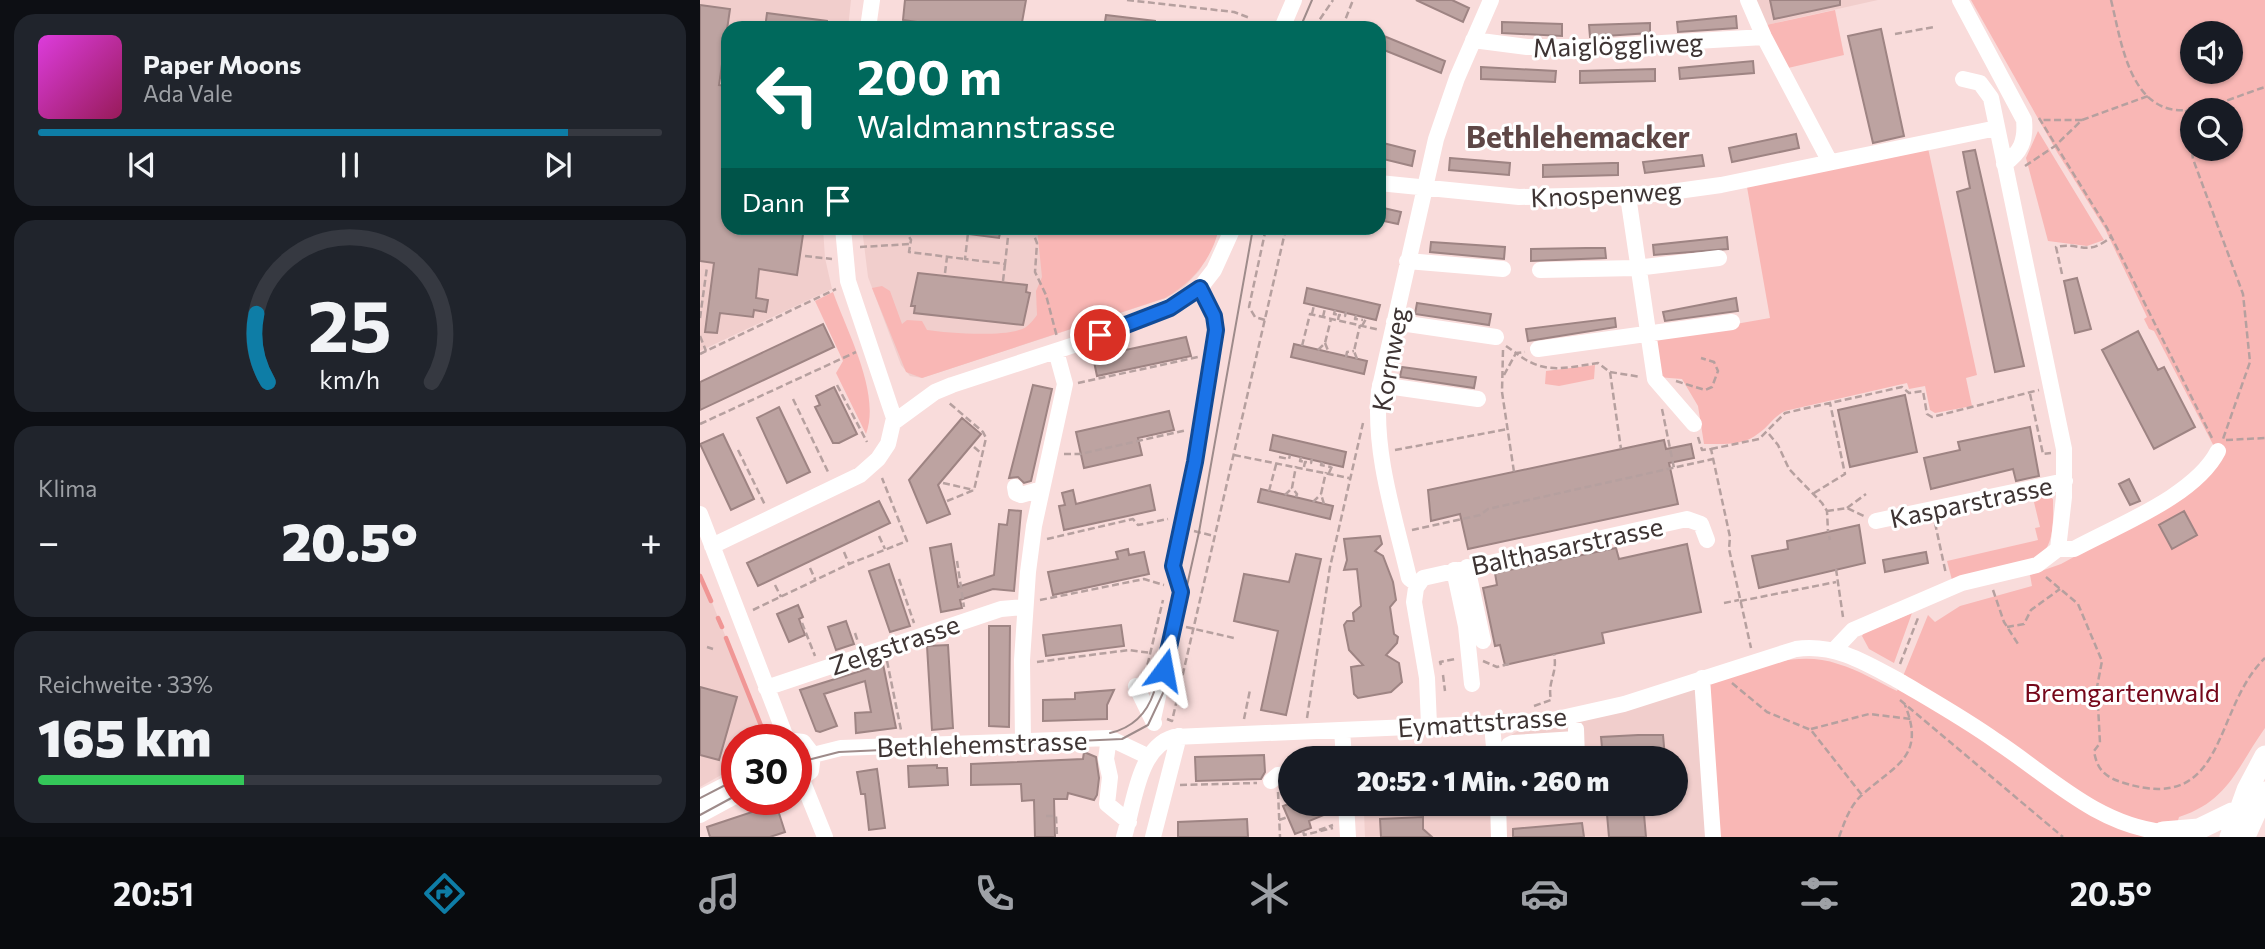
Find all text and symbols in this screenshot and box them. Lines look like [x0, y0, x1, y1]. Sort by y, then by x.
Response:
map controls [2180, 21, 2243, 161]
button: sound [2180, 21, 2243, 84]
street label: Maiglöggliweg [1532, 26, 1704, 62]
text: 200 m [857, 45, 1002, 105]
text: Paper Moons [143, 48, 301, 79]
icon: left [742, 49, 833, 140]
text: Ada Vale [143, 79, 233, 107]
button: search [2180, 98, 2243, 161]
text: Waldmannstrasse [857, 105, 1115, 145]
district label: Bethlehemacker [1466, 117, 1690, 154]
icon: previous [123, 146, 161, 184]
icon: pause [331, 146, 369, 184]
icon: next [539, 146, 577, 184]
street label: Knospenweg [1530, 174, 1682, 212]
icon: arrive [819, 182, 857, 220]
text: Dann [742, 186, 805, 217]
text: 25 [308, 278, 392, 367]
street label: Kornweg [1365, 304, 1413, 414]
pin [1070, 305, 1130, 365]
icon: arrive [1081, 316, 1119, 354]
text: km/h [320, 363, 380, 393]
street label: Kasparstrasse [1887, 469, 2055, 533]
text: Klima [38, 474, 97, 502]
text: 20.5° [281, 508, 418, 572]
street label: Balthasarstrasse [1468, 510, 1666, 580]
text: − [38, 517, 60, 564]
text: + [640, 517, 662, 564]
street label: Zelgstrasse [825, 607, 963, 681]
position arrow [1127, 633, 1201, 707]
text: Reichweite · 33% [38, 670, 213, 698]
park label: Bremgartenwald [2024, 676, 2220, 707]
street label: Eymattstrasse [1396, 700, 1568, 742]
text: 165 km [38, 704, 211, 768]
speed limit sign: 30 [721, 724, 812, 815]
street label: Bethlehemstrasse [876, 724, 1088, 762]
text: 20:52 · 1 Min. · 260 m [1357, 765, 1609, 796]
icon: directions [420, 869, 469, 918]
icon: music [695, 869, 744, 918]
icon: phone [970, 869, 1019, 918]
icon: climate [1245, 869, 1294, 918]
icon: car [1520, 869, 1569, 918]
icon: filters [1795, 869, 1844, 918]
text: 20:51 [113, 873, 194, 913]
text: 20.5° [2070, 873, 2152, 913]

